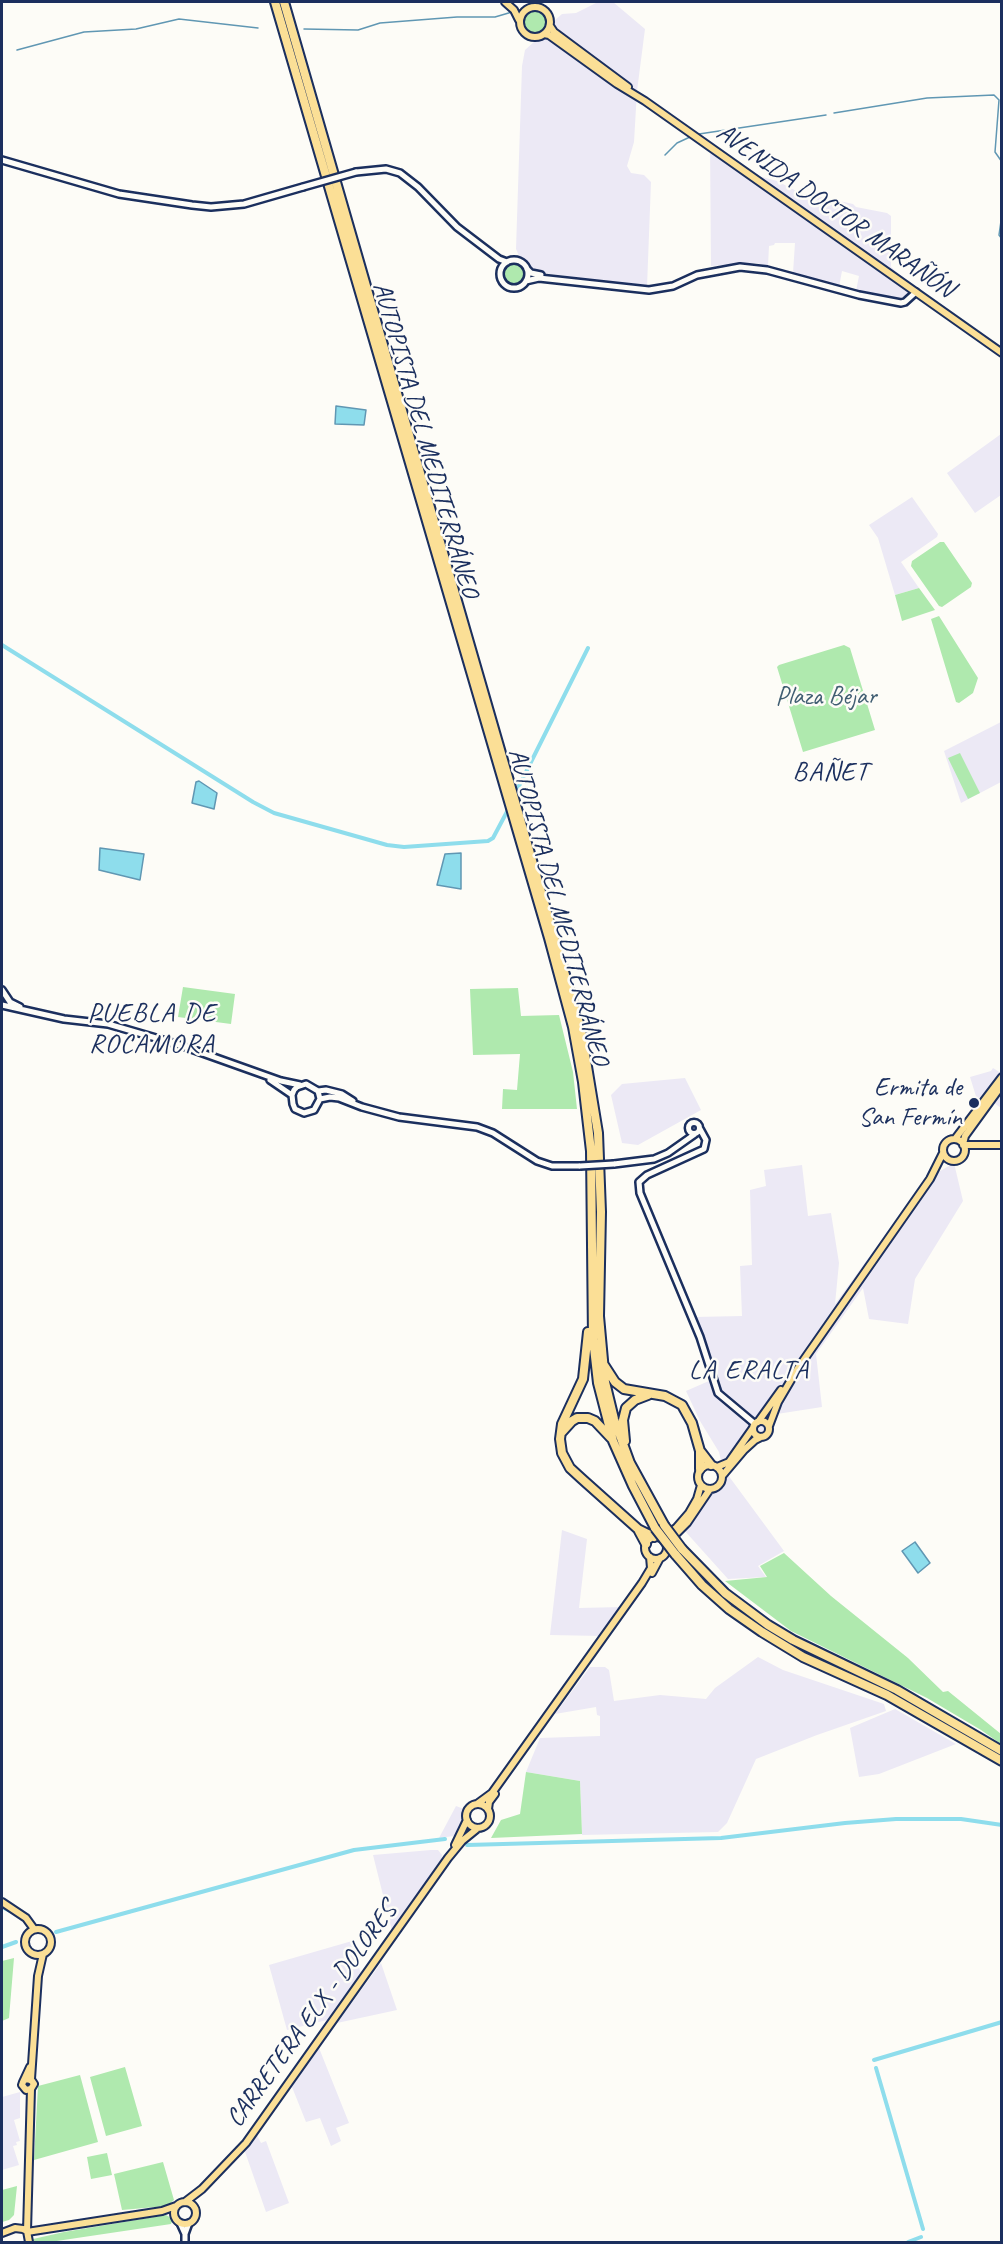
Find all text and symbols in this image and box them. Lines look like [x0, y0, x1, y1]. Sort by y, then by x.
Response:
street label: AVENIDA DOCTOR MARAÑÓN [710, 117, 960, 305]
street label: AUTOPISTA DEL MEDITERRÁNEO [365, 279, 485, 601]
park label: Plaza Béjar [776, 681, 876, 713]
street label: AUTOPISTA DEL MEDITERRÁNEO [501, 745, 615, 1069]
district label: BAÑET [793, 757, 869, 789]
district label: PUEBLA DE ROCAMORA [88, 998, 216, 1061]
place label: Ermita de San Fermín [859, 1072, 962, 1134]
marker: Ermita de San Fermín [967, 1096, 981, 1110]
district label: LA ERALTA [688, 1355, 810, 1387]
street label: CARRETERA ELX - DOLORES [220, 1897, 404, 2133]

